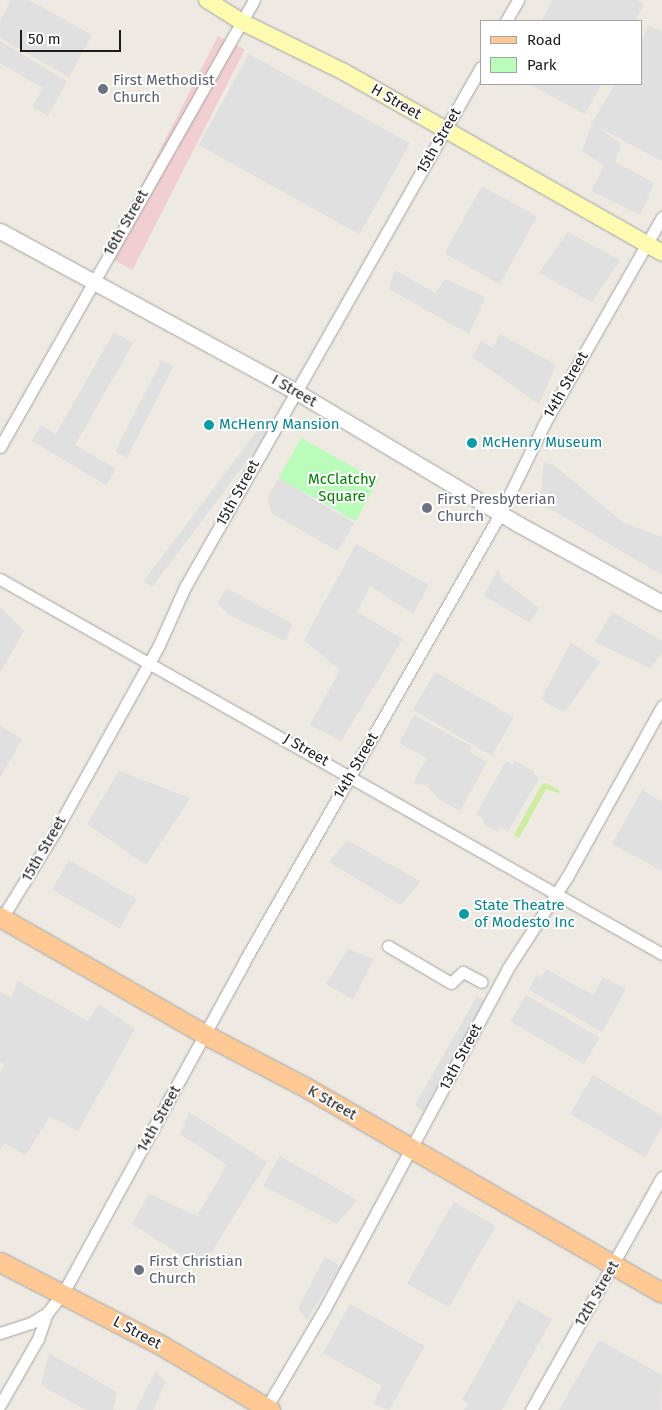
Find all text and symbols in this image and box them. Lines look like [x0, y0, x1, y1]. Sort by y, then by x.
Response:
scale bar [22, 20, 124, 52]
legend [480, 20, 642, 85]
text: 50 m [28, 30, 61, 48]
text: Road [527, 31, 562, 49]
text: Park [527, 56, 557, 74]
place label: First Methodist Church [113, 71, 214, 106]
street label: H Street [368, 80, 424, 124]
marker: First Methodist Church [97, 83, 109, 95]
street label: 15th Street [413, 105, 465, 177]
street label: 16th Street [100, 187, 152, 259]
street label: 14th Street [540, 349, 592, 421]
street label: I Street [268, 371, 320, 411]
place label: McHenry Mansion [219, 416, 340, 434]
marker: McHenry Mansion [203, 419, 215, 431]
place label: McHenry Museum [482, 434, 602, 452]
marker: McHenry Museum [466, 437, 478, 449]
street label: 15th Street [212, 457, 264, 529]
park label: McClatchy Square [308, 470, 376, 505]
place label: First Presbyterian Church [437, 490, 556, 525]
marker: First Presbyterian Church [421, 502, 433, 514]
street label: J Street [280, 730, 332, 770]
street label: 14th Street [330, 730, 382, 802]
street label: 15th Street [18, 813, 70, 885]
place label: State Theatre of Modesto Inc [474, 896, 575, 931]
marker: State Theatre of Modesto Inc [458, 908, 470, 920]
street label: 13th Street [436, 1021, 486, 1093]
street label: K Street [304, 1082, 360, 1124]
street label: 14th Street [133, 1083, 185, 1155]
place label: First Christian Church [149, 1252, 243, 1287]
street label: 12th Street [571, 1258, 623, 1330]
marker: First Christian Church [133, 1264, 145, 1276]
street label: L Street [110, 1313, 164, 1353]

